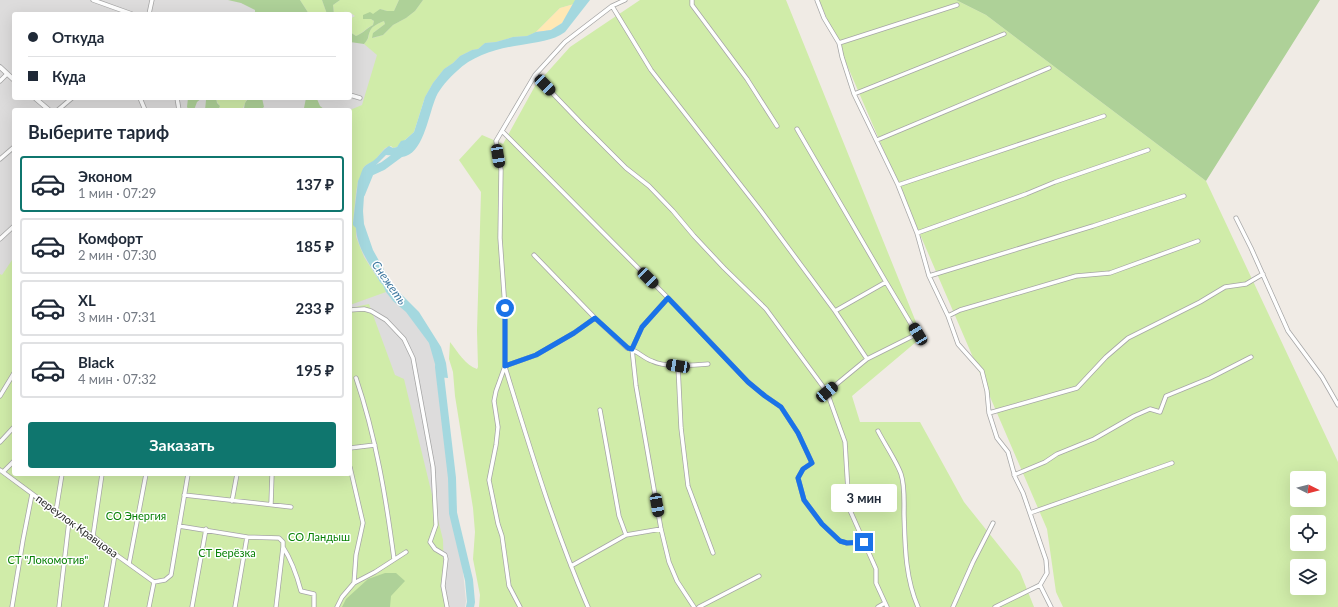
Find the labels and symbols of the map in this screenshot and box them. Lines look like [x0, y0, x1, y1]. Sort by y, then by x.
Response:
car [532, 72, 558, 98]
car [490, 143, 506, 169]
water label: Снежеть [369, 258, 410, 308]
car [635, 265, 661, 291]
route start [496, 299, 514, 317]
car [907, 321, 929, 347]
car [665, 358, 691, 374]
car [814, 380, 840, 404]
north arrow [1290, 471, 1326, 507]
callout: 3 мин [831, 484, 897, 512]
street label: переулок Кравцова [34, 491, 121, 560]
car [649, 492, 665, 518]
park label: СО Энергия [106, 509, 166, 522]
park label: СО Ландыш [288, 530, 350, 543]
route end [855, 533, 873, 551]
park label: СТ Берёзка [198, 546, 256, 559]
park label: СТ "Локомотив" [8, 553, 88, 566]

